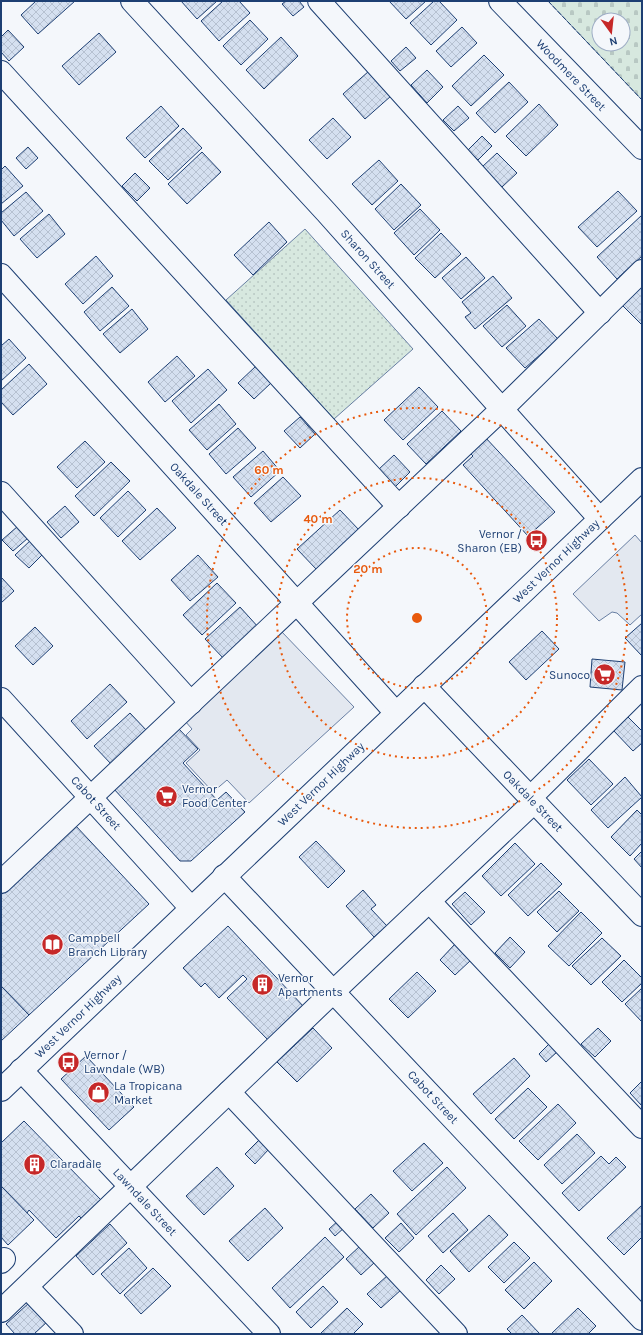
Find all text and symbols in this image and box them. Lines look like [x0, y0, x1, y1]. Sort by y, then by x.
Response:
north arrow [591, 12, 631, 52]
text: N [608, 34, 619, 48]
street label: Woodmere Street [533, 36, 609, 114]
street label: Sharon Street [338, 226, 399, 292]
street label: Oakdale Street [167, 460, 231, 529]
text: 60 m [254, 463, 284, 477]
text: 40 m [303, 512, 333, 526]
street label: West Vernor Highway [510, 516, 602, 606]
place label: Vernor / Sharon (EB) [457, 527, 522, 555]
bus stop icon: Vernor / Sharon (EB) [524, 528, 550, 554]
text: 20 m [353, 562, 383, 576]
centre of rings [410, 611, 424, 625]
supermarket icon: Sunoco [592, 662, 618, 688]
place label: Sunoco [549, 668, 590, 682]
street label: West Vernor Highway [275, 739, 367, 829]
street label: Oakdale Street [500, 767, 566, 835]
street label: Cabot Street [68, 773, 124, 833]
place label: Vernor Food Center [182, 782, 247, 810]
supermarket icon: Vernor Food Center [154, 783, 180, 809]
place label: Campbell Branch Library [68, 931, 148, 959]
library icon: Campbell Branch Library [40, 932, 66, 958]
street label: West Vernor Highway [32, 971, 124, 1061]
place label: Vernor Apartments [278, 971, 343, 999]
building icon: Vernor Apartments [249, 972, 275, 998]
place label: Vernor / Lawndale (WB) [84, 1048, 165, 1076]
bus stop icon: Vernor / Lawndale (WB) [55, 1049, 81, 1075]
street label: Cabot Street [405, 1067, 462, 1127]
place label: La Tropicana Market [114, 1079, 182, 1107]
shop icon: La Tropicana Market [85, 1080, 111, 1106]
building icon: Claradale [21, 1151, 47, 1177]
place label: Claradale [50, 1157, 102, 1171]
street label: Lawndale Street [110, 1165, 180, 1239]

